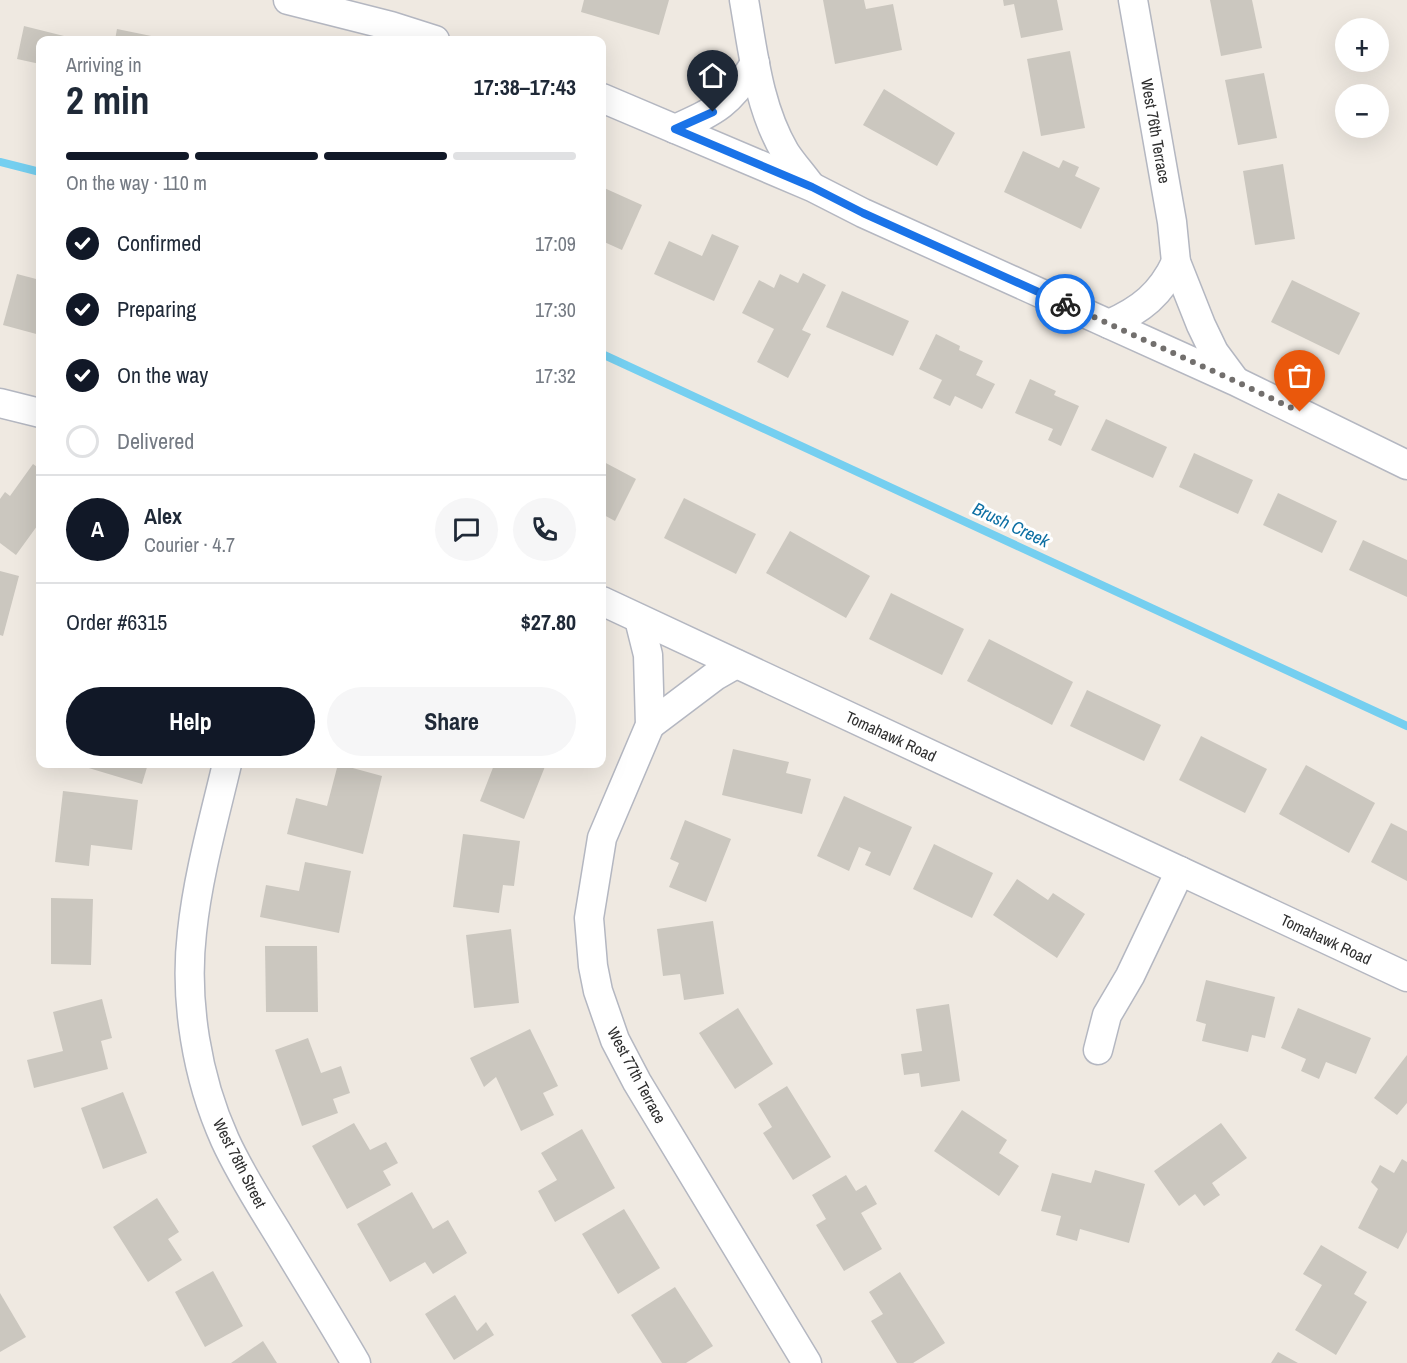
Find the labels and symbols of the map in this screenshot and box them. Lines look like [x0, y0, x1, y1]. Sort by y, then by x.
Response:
pin [687, 50, 738, 112]
street label: West 76th Terrace [1136, 77, 1176, 185]
courier [1035, 274, 1095, 334]
pin [1274, 350, 1325, 412]
water label: Brush Creek [969, 496, 1054, 553]
street label: Tomahawk Road [842, 705, 940, 767]
street label: Tomahawk Road [1277, 908, 1375, 970]
street label: West 77th Terrace [602, 1023, 672, 1127]
street label: West 78th Street [208, 1115, 272, 1212]

